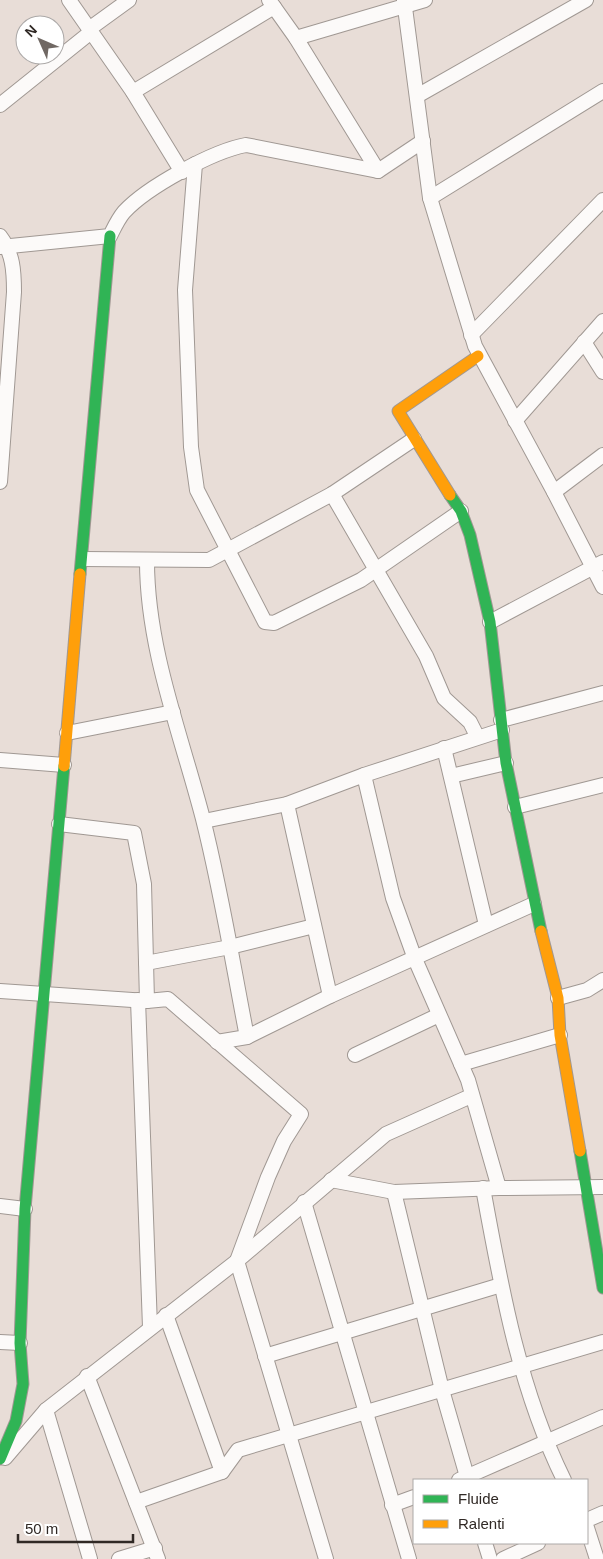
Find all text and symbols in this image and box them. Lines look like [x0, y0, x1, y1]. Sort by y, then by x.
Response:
north arrow [15, 15, 65, 65]
text: N [22, 22, 40, 40]
legend [413, 1479, 588, 1544]
text: Fluide [458, 1490, 499, 1507]
scale bar [18, 1512, 132, 1544]
text: Ralenti [458, 1515, 505, 1532]
text: 50 m [25, 1520, 58, 1537]

